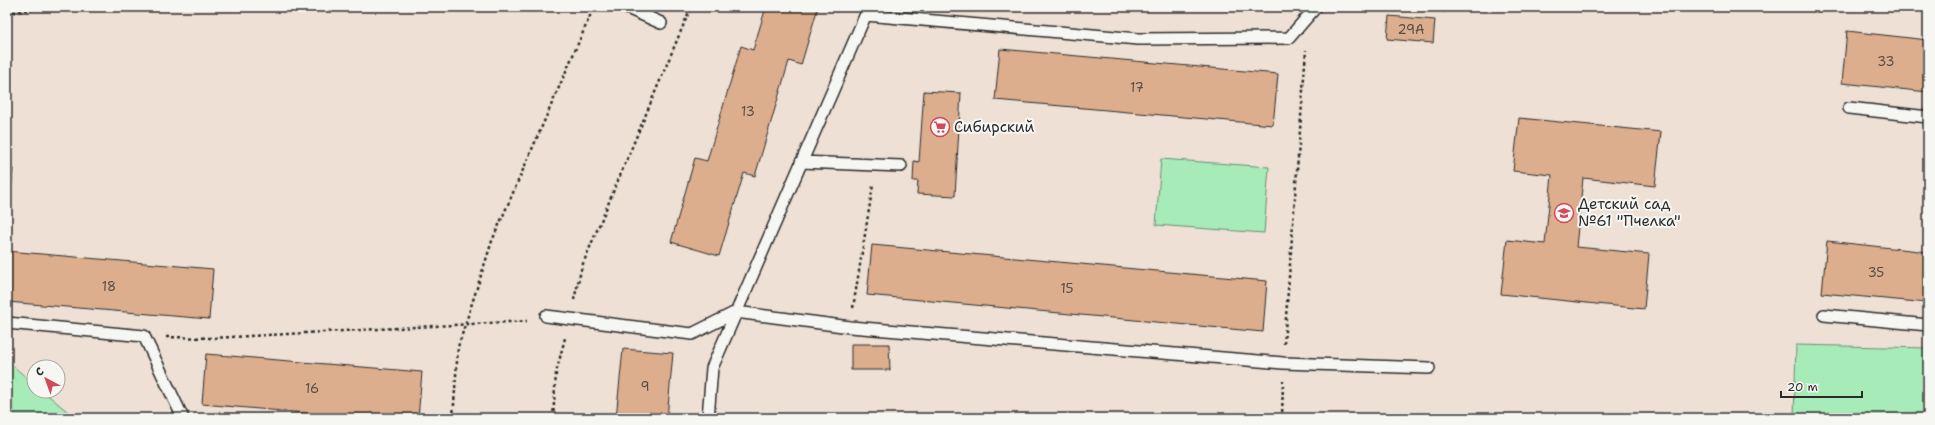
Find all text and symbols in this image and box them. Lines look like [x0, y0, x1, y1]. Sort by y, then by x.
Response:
house number: 29А [1398, 21, 1424, 38]
house number: 33 [1877, 53, 1895, 70]
house number: 17 [1130, 79, 1144, 96]
house number: 13 [741, 103, 755, 120]
supermarket icon: Сибирский [929, 116, 951, 138]
place label: Сибирский [954, 117, 1035, 137]
place label: Детский сад №61 "Пчелка" [1578, 194, 1681, 231]
school or university icon: Детский сад №61 "Пчелка" [1553, 202, 1575, 224]
house number: 35 [1868, 264, 1884, 281]
house number: 18 [102, 278, 116, 295]
house number: 15 [1060, 280, 1074, 297]
north arrow [26, 359, 66, 399]
text: С [32, 364, 47, 380]
scale bar [1781, 373, 1862, 399]
house number: 9 [640, 378, 650, 395]
text: 20 m [1787, 379, 1818, 395]
house number: 16 [305, 380, 319, 397]

